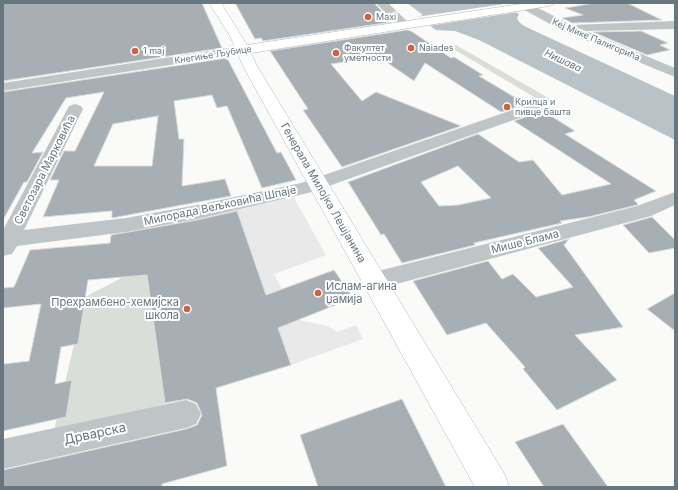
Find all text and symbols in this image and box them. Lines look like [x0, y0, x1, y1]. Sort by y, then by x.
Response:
marker: Maxi [363, 12, 373, 22]
place label: Maxi [376, 12, 396, 22]
street label: Кеј Мике Палигорића [551, 17, 641, 63]
place label: Факултет уметности [344, 43, 391, 64]
marker: Naiades [406, 43, 416, 53]
place label: Naiades [419, 43, 454, 53]
street label: Кнегиње Љубице [174, 44, 252, 66]
marker: 1 maj [130, 46, 140, 56]
place label: 1 maj [143, 46, 164, 56]
water label: Нишава [543, 47, 583, 75]
marker: Факултет уметности [331, 48, 341, 58]
place label: Крилца и пивце башта [515, 97, 571, 118]
marker: Крилца и пивце башта [502, 102, 512, 112]
street label: Светозара Марковића [12, 113, 78, 227]
street label: Генерала Милојка Лешјанина [278, 121, 368, 265]
street label: Милорада Вељковића Шпаје [143, 183, 297, 229]
street label: Мише Блама [490, 227, 560, 257]
place label: Ислам-агина џамија [326, 280, 397, 306]
marker: Ислам-агина џамија [313, 288, 323, 298]
place label: Прехрамбено-хемијска школа [51, 296, 179, 322]
marker: Прехрамбено-хемијска школа [182, 304, 192, 314]
street label: Дрварска [63, 420, 127, 448]

